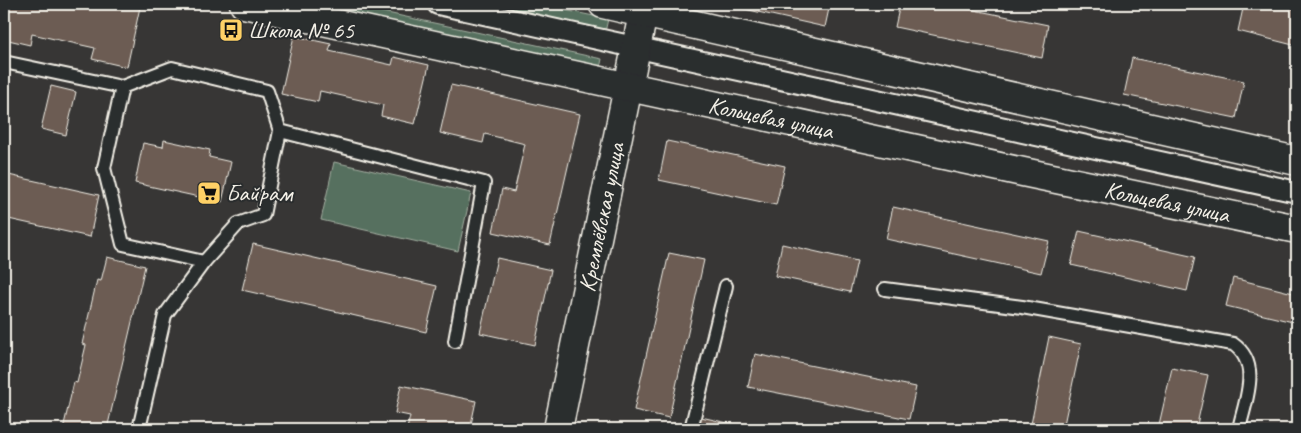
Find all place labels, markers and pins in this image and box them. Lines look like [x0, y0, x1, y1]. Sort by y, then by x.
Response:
place label: Школа № 65 [248, 15, 355, 45]
bus stop icon: Школа № 65 [218, 17, 244, 43]
place label: Байрам [226, 178, 294, 208]
supermarket icon: Байрам [196, 180, 222, 206]

